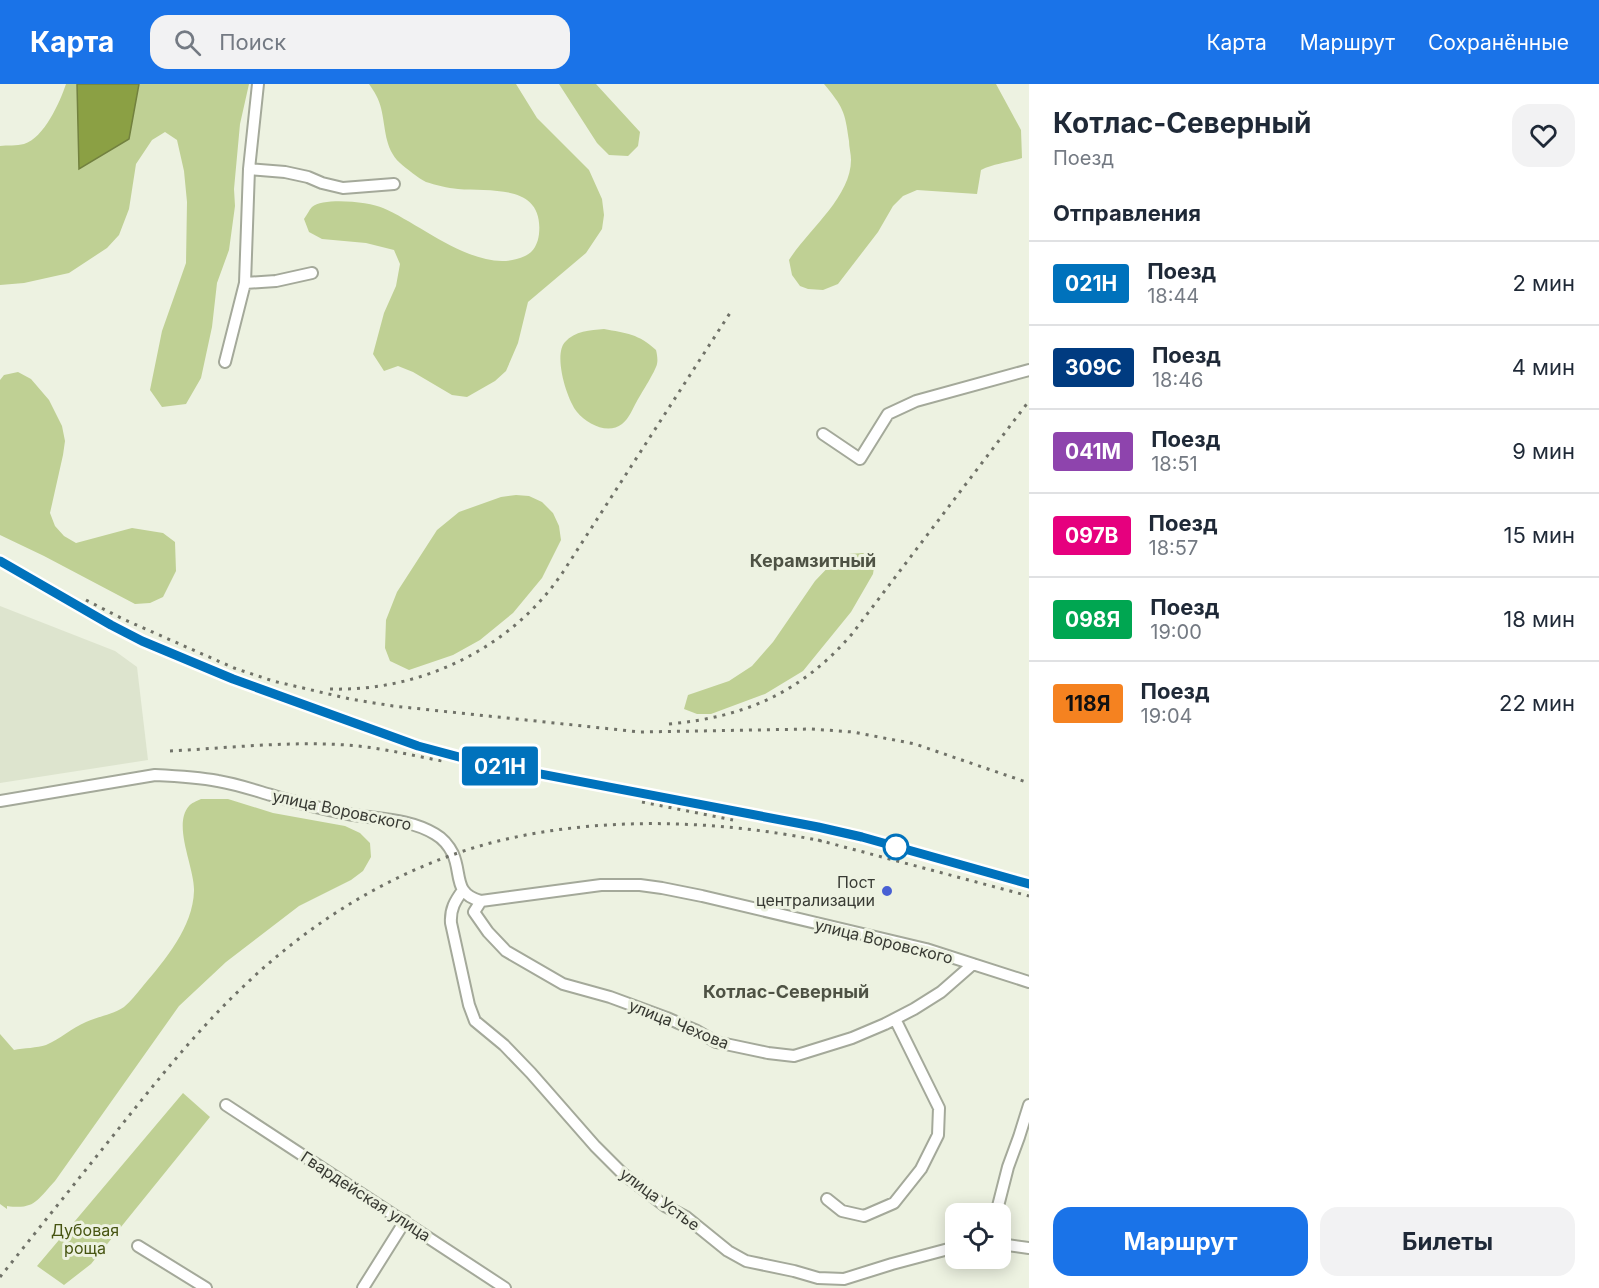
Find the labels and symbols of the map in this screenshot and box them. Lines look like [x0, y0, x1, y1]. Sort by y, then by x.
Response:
district label: Керамзитный [750, 550, 876, 571]
line badge: 021Н [458, 746, 542, 786]
street label: улица Воровского [271, 785, 413, 835]
unlabelled marker [883, 834, 909, 860]
place label: Пост централизации [756, 872, 876, 910]
marker: Пост централизации [880, 884, 894, 898]
street label: улица Воровского [813, 914, 955, 968]
district label: Котлас-Северный [703, 981, 869, 1002]
street label: улица Чехова [626, 995, 732, 1053]
street label: Гвардейская улица [297, 1147, 435, 1245]
street label: улица Устье [616, 1163, 704, 1235]
park label: Дубовая роща [51, 1220, 119, 1258]

